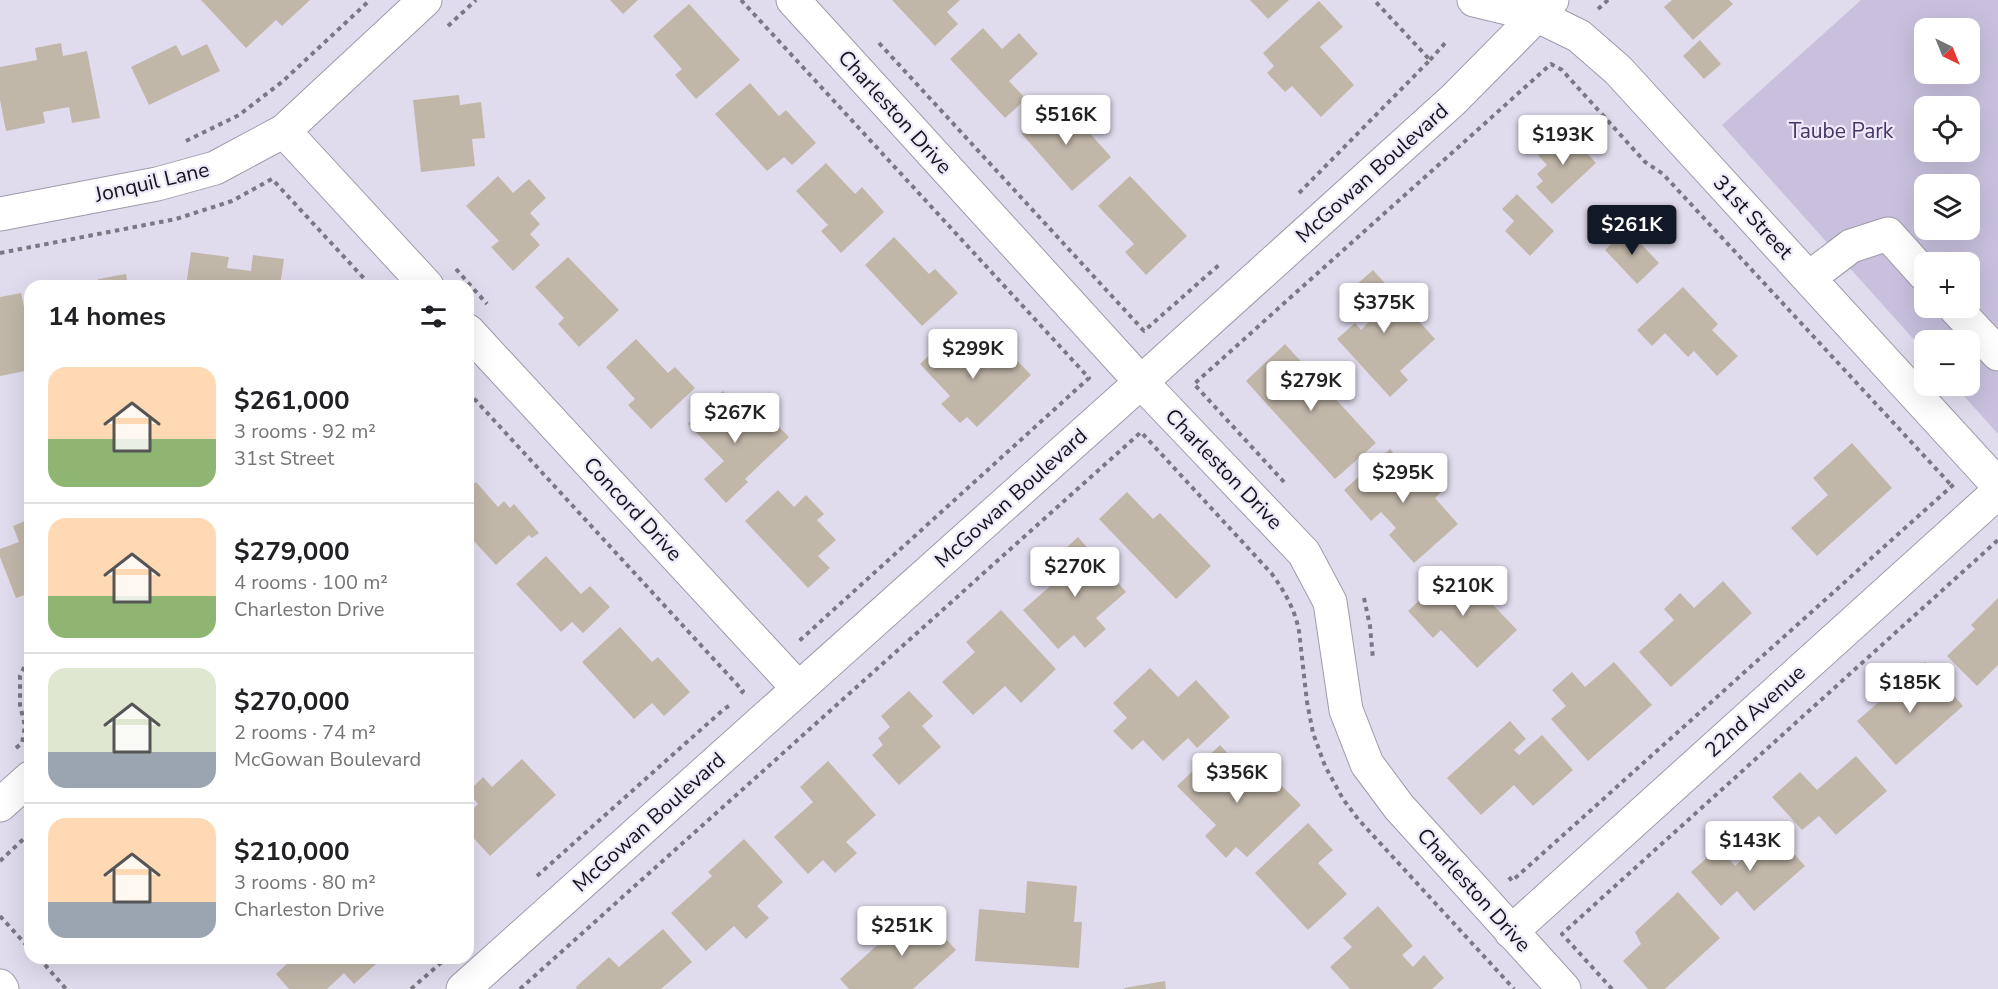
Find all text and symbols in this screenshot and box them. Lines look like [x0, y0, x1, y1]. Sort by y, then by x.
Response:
north arrow [1914, 18, 1980, 84]
map controls [1914, 18, 1980, 396]
street label: Charleston Drive [832, 44, 958, 180]
pin: $516K [1024, 95, 1108, 146]
button: locate [1914, 96, 1980, 162]
street label: McGowan Boulevard [1290, 97, 1454, 249]
text: $516K [1035, 101, 1097, 128]
pin: $193K [1521, 115, 1605, 166]
park label: Taube Park [1789, 117, 1894, 145]
text: $193K [1532, 121, 1594, 148]
street label: Jonquil Lane [91, 155, 212, 209]
street label: 31st Street [1707, 169, 1800, 266]
button: layers [1914, 174, 1980, 240]
pin: $261K [1590, 205, 1674, 256]
text: $261K [1601, 211, 1663, 238]
button: + [1914, 252, 1980, 318]
pin: $375K [1342, 283, 1426, 334]
text: $375K [1353, 289, 1415, 316]
text: 14 homes [48, 299, 166, 334]
icon: filters [417, 300, 450, 333]
pin: $299K [931, 329, 1015, 380]
button: − [1914, 330, 1980, 396]
text: $299K [942, 335, 1004, 362]
pin: $279K [1269, 361, 1353, 412]
text: $279K [1280, 367, 1342, 394]
text: $261,000 [234, 383, 350, 418]
icon: home [96, 391, 168, 463]
pin: $267K [693, 393, 777, 444]
text: $267K [704, 399, 766, 426]
street label: Charleston Drive [1159, 402, 1289, 536]
text: 3 rooms · 92 m² [234, 418, 376, 445]
street label: McGowan Boulevard [929, 422, 1093, 574]
text: 31st Street [234, 445, 334, 472]
street label: Concord Drive [577, 451, 689, 567]
pin: $295K [1361, 453, 1445, 504]
text: $295K [1372, 459, 1434, 486]
text: $279,000 [234, 534, 350, 569]
icon: home [96, 542, 168, 614]
pin: $270K [1033, 547, 1117, 598]
text: $270K [1044, 553, 1106, 580]
pin: $210K [1421, 566, 1505, 617]
text: 4 rooms · 100 m² [234, 569, 388, 596]
text: $210K [1432, 572, 1494, 599]
text: Charleston Drive [234, 596, 385, 623]
street label: 22nd Avenue [1699, 658, 1811, 764]
pin: $185K [1868, 663, 1952, 714]
text: $185K [1879, 669, 1941, 696]
text: $270,000 [234, 684, 350, 719]
icon: home [96, 692, 168, 764]
text: 2 rooms · 74 m² [234, 719, 376, 746]
text: McGowan Boulevard [234, 746, 421, 773]
street label: McGowan Boulevard [567, 746, 731, 898]
pin: $356K [1195, 753, 1279, 804]
text: $356K [1206, 759, 1268, 786]
pin: $143K [1708, 821, 1792, 872]
street label: Charleston Drive [1411, 822, 1537, 958]
text: $143K [1719, 827, 1781, 854]
text: $210,000 [234, 834, 350, 869]
icon: home [96, 842, 168, 914]
text: 3 rooms · 80 m² [234, 869, 376, 896]
text: Charleston Drive [234, 896, 385, 923]
pin: $251K [860, 906, 944, 957]
text: $251K [871, 912, 933, 939]

